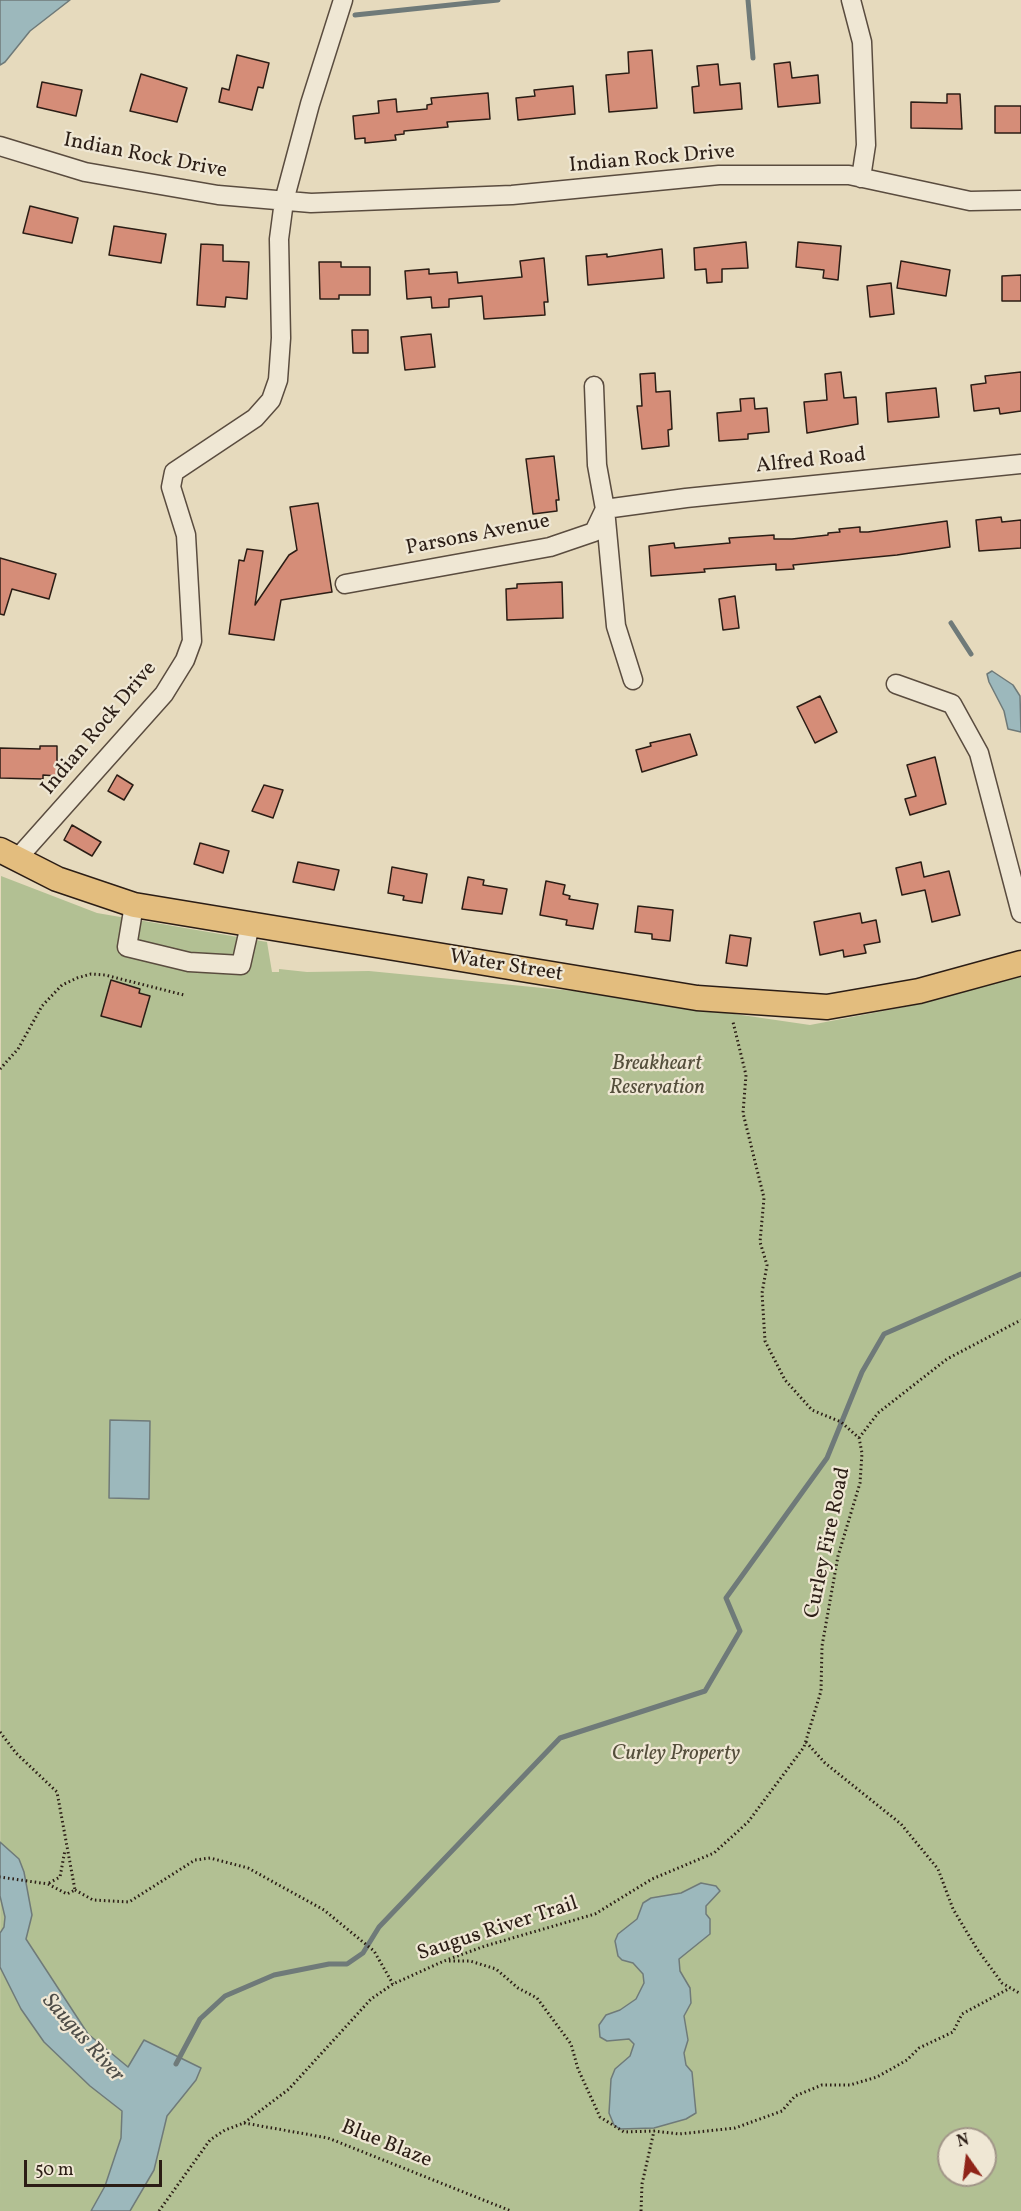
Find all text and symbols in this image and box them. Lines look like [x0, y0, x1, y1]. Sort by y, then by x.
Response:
street label: Indian Rock Drive [61, 129, 229, 185]
street label: Indian Rock Drive [568, 140, 736, 180]
street label: Alfred Road [755, 444, 867, 480]
street label: Parsons Avenue [404, 510, 552, 562]
street label: Indian Rock Drive [37, 657, 163, 801]
street label: Water Street [447, 946, 565, 988]
park label: Breakheart Reservation [609, 1052, 705, 1102]
street label: Curley Fire Road [801, 1465, 857, 1621]
park label: Curley Property [612, 1742, 740, 1768]
street label: Saugus River Trail [414, 1892, 582, 1968]
water label: Saugus River [35, 1989, 129, 2089]
street label: Blue Blaze [337, 2115, 435, 2175]
north arrow [937, 2127, 997, 2187]
text: N [955, 2129, 971, 2154]
scale bar [27, 2148, 165, 2186]
text: 50 m [35, 2158, 74, 2183]

